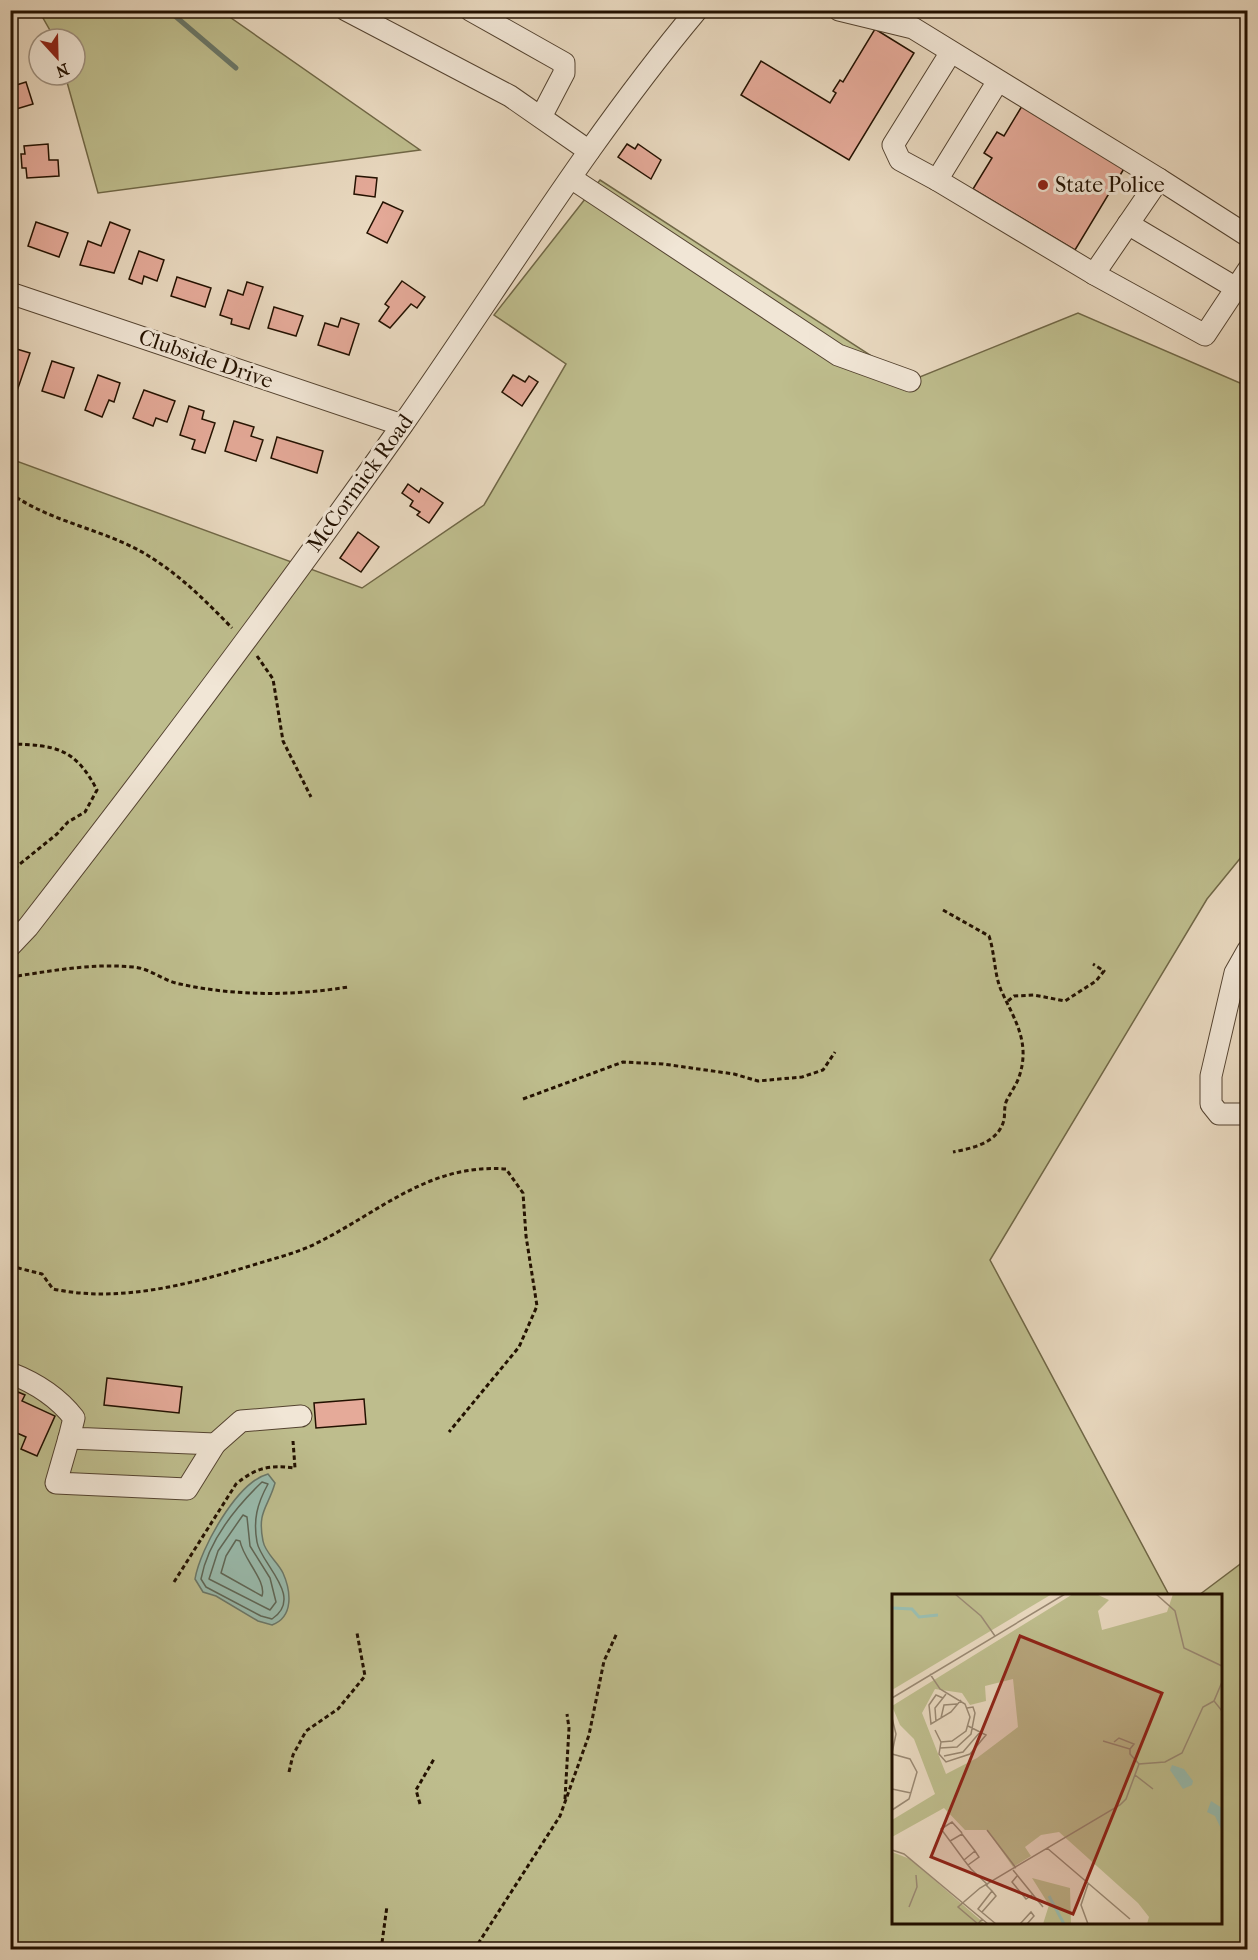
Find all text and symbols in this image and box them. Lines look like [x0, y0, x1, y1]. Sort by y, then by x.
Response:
north arrow [27, 27, 87, 87]
text: N [52, 59, 72, 82]
place label: State Police [1055, 172, 1165, 198]
marker: State Police [1036, 178, 1050, 192]
street label: Clubside Drive [135, 324, 277, 394]
street label: McCormick Road [301, 408, 419, 557]
inset map [892, 1594, 1222, 1924]

